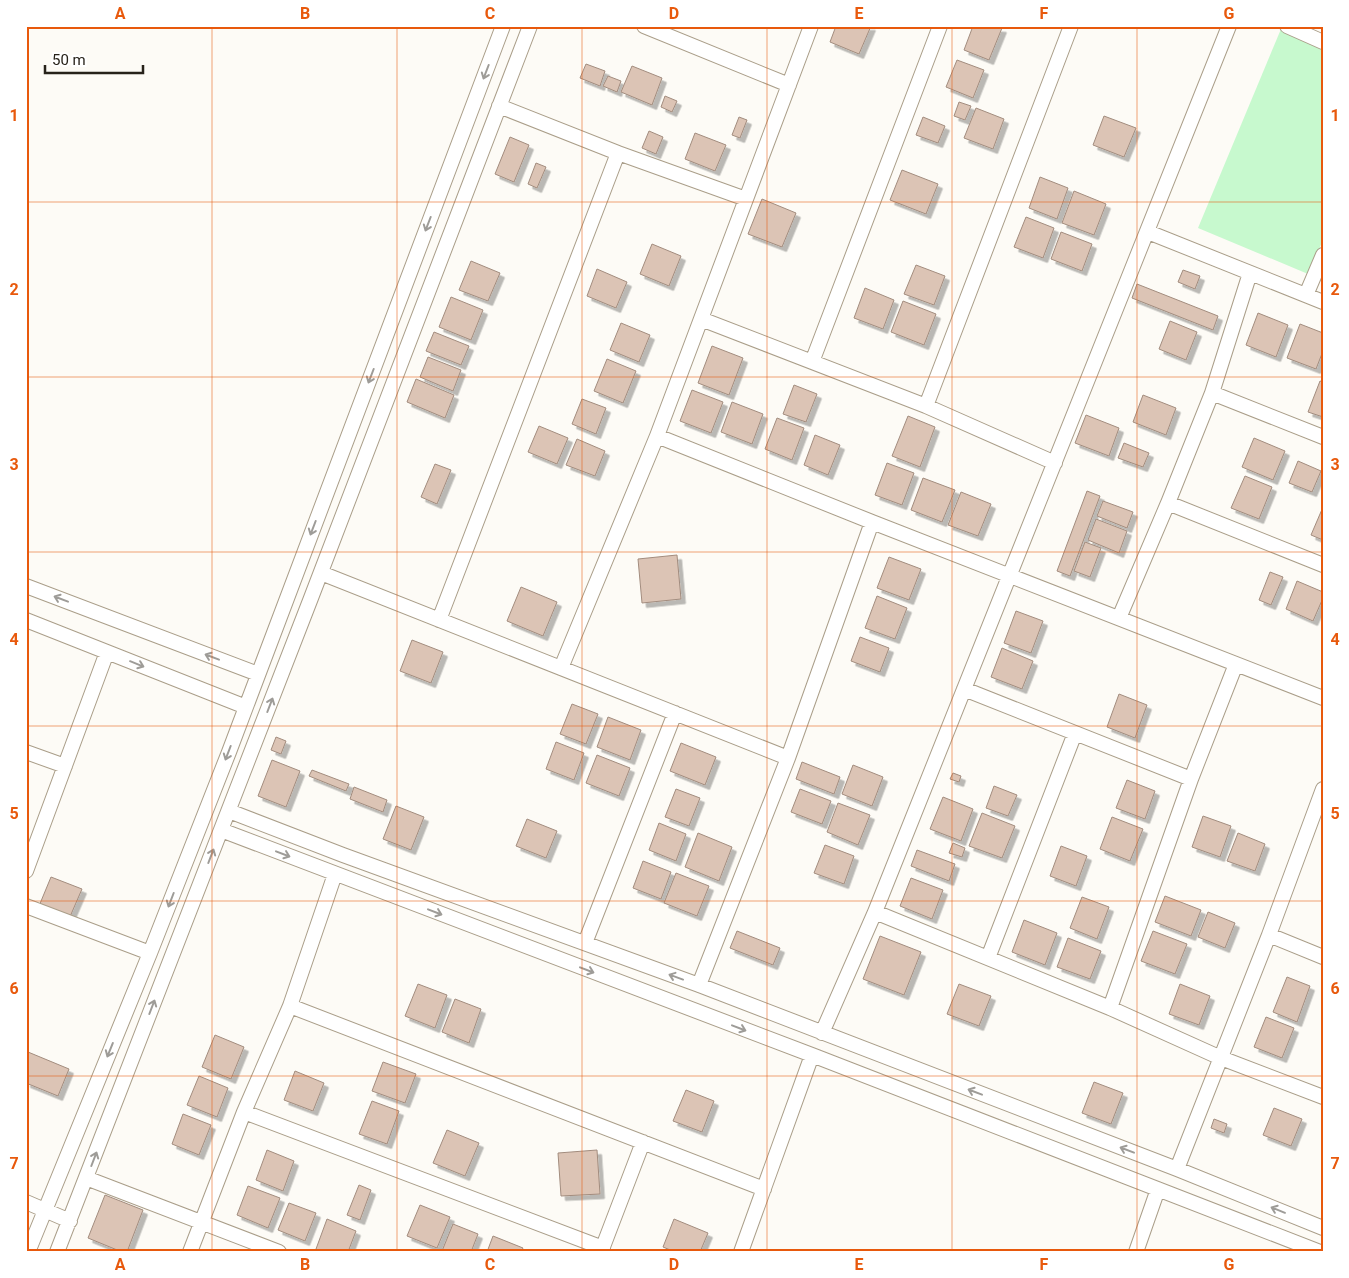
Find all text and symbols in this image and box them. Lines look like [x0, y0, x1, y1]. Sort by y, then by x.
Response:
text: A [115, 4, 126, 23]
text: B [300, 4, 310, 23]
text: C [485, 4, 495, 23]
text: D [669, 4, 679, 23]
text: E [855, 4, 864, 23]
text: F [1040, 4, 1049, 23]
text: G [1224, 4, 1235, 23]
scale bar [45, 42, 142, 74]
text: 50 m [52, 51, 86, 69]
one-way arrow [481, 64, 490, 79]
text: 1 [9, 106, 19, 125]
text: 1 [1330, 106, 1340, 125]
one-way arrow [423, 216, 432, 231]
text: 2 [9, 280, 19, 299]
text: 2 [1330, 280, 1340, 299]
one-way arrow [366, 368, 375, 383]
text: 3 [9, 455, 19, 474]
text: 3 [1330, 455, 1340, 474]
one-way arrow [308, 520, 317, 535]
one-way arrow [53, 594, 69, 603]
text: 4 [9, 630, 19, 649]
text: 4 [1330, 630, 1340, 649]
one-way arrow [205, 652, 221, 661]
one-way arrow [129, 659, 144, 669]
one-way arrow [266, 697, 275, 713]
one-way arrow [223, 745, 232, 760]
text: 5 [9, 804, 19, 823]
text: 5 [1330, 804, 1340, 823]
one-way arrow [207, 849, 216, 864]
one-way arrow [275, 850, 290, 859]
one-way arrow [166, 892, 175, 907]
one-way arrow [427, 908, 442, 917]
one-way arrow [578, 966, 594, 975]
one-way arrow [669, 972, 684, 981]
text: 6 [9, 979, 19, 998]
text: 6 [1330, 979, 1340, 998]
one-way arrow [149, 1000, 158, 1015]
one-way arrow [730, 1024, 746, 1033]
one-way arrow [105, 1042, 114, 1057]
one-way arrow [968, 1087, 983, 1096]
one-way arrow [1119, 1145, 1135, 1154]
one-way arrow [89, 1152, 99, 1167]
text: 7 [9, 1154, 19, 1173]
text: 7 [1330, 1154, 1340, 1173]
one-way arrow [1270, 1204, 1285, 1213]
text: A [115, 1255, 126, 1274]
text: B [300, 1255, 310, 1274]
text: C [485, 1255, 495, 1274]
text: D [669, 1255, 679, 1274]
text: E [855, 1255, 864, 1274]
text: F [1040, 1255, 1049, 1274]
text: G [1224, 1255, 1235, 1274]

